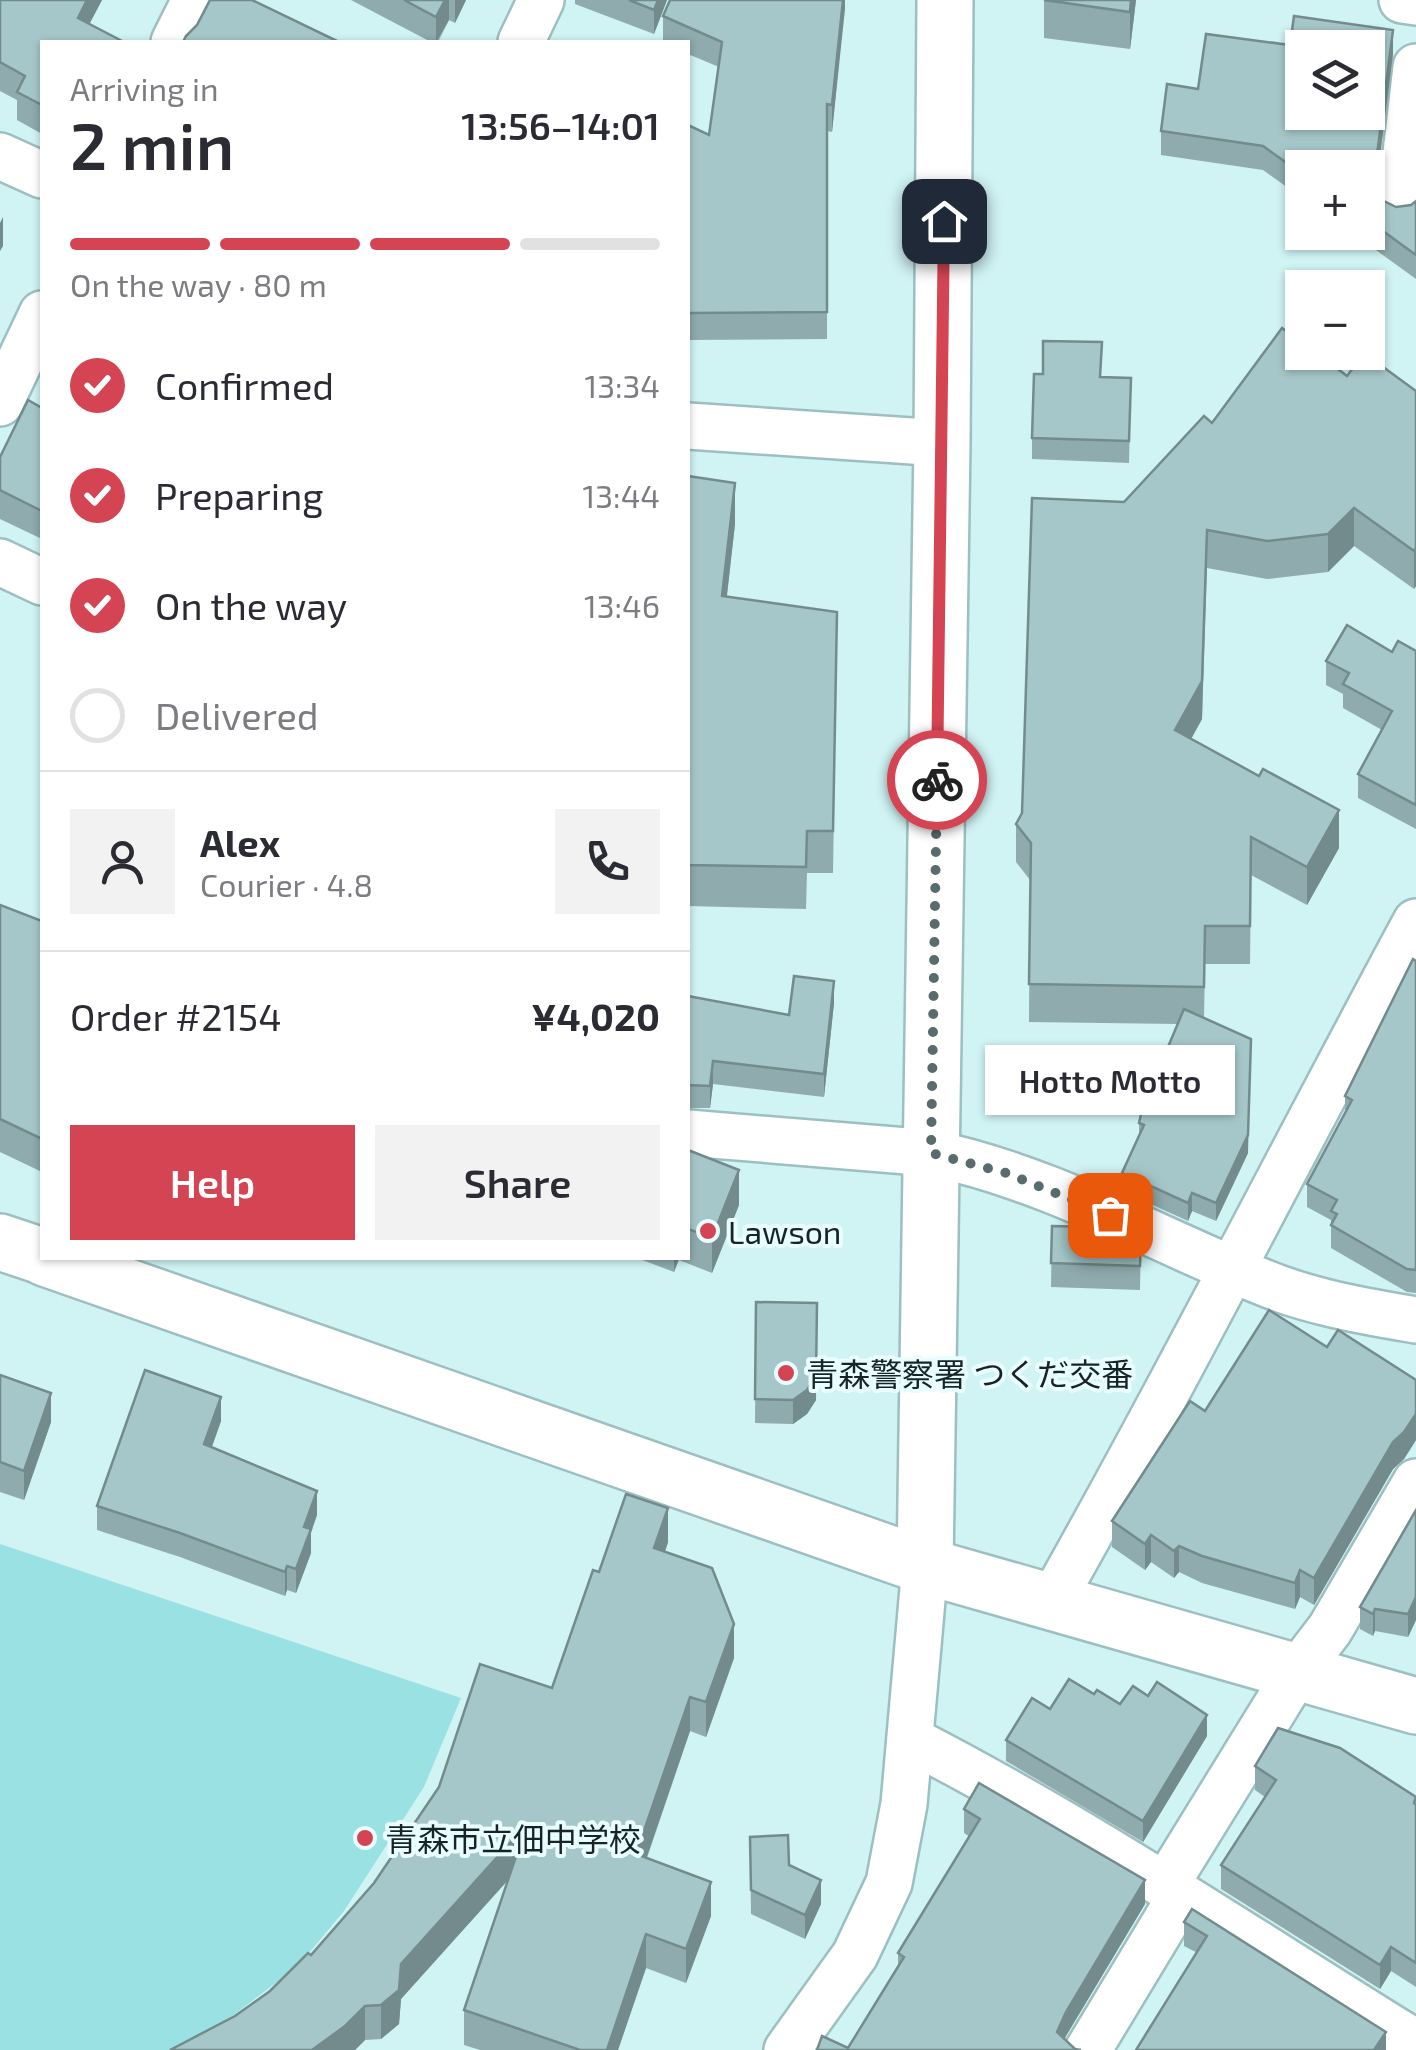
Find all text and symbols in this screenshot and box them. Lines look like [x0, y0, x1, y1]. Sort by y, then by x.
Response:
map controls [1285, 30, 1385, 370]
button: layers [1285, 30, 1385, 130]
text: Arriving in [70, 69, 219, 107]
text: 13:56–14:01 [461, 102, 660, 148]
text: 2 min [70, 105, 234, 183]
button: + [1285, 150, 1385, 250]
pin [902, 179, 987, 264]
icon: home [917, 194, 972, 249]
text: On the way · 80 m [70, 265, 327, 303]
button: − [1285, 270, 1385, 370]
icon: check [70, 358, 125, 413]
text: Confirmed [155, 362, 334, 408]
text: 13:34 [584, 366, 660, 404]
icon: check [70, 468, 125, 523]
text: Preparing [155, 472, 323, 518]
text: 13:44 [583, 476, 660, 514]
icon: check [70, 578, 125, 633]
text: On the way [155, 582, 347, 628]
text: 13:46 [584, 586, 660, 624]
text: Delivered [155, 692, 319, 738]
courier [887, 730, 987, 830]
icon: bike [910, 753, 965, 808]
button: person [70, 809, 175, 914]
button: phone [555, 809, 660, 914]
text: Alex [200, 819, 280, 865]
text: Courier · 4.8 [200, 865, 373, 903]
text: Order #2154 [70, 993, 282, 1039]
text: ¥4,020 [531, 993, 660, 1039]
callout: Hotto Motto [985, 1045, 1235, 1115]
text: Hotto Motto [1019, 1061, 1201, 1099]
button: Help [70, 1125, 355, 1240]
button: Share [375, 1125, 660, 1240]
pin [1068, 1173, 1153, 1258]
icon: bag [1083, 1188, 1138, 1243]
place label: Lawson [728, 1212, 841, 1250]
marker: Lawson [697, 1220, 719, 1242]
place label: 青森警察署 つくだ交番 [806, 1354, 1133, 1392]
marker: 青森警察署 つくだ交番 [775, 1362, 797, 1384]
place label: 青森市立佃中学校 [385, 1819, 641, 1857]
marker: 青森市立佃中学校 [354, 1827, 376, 1849]

